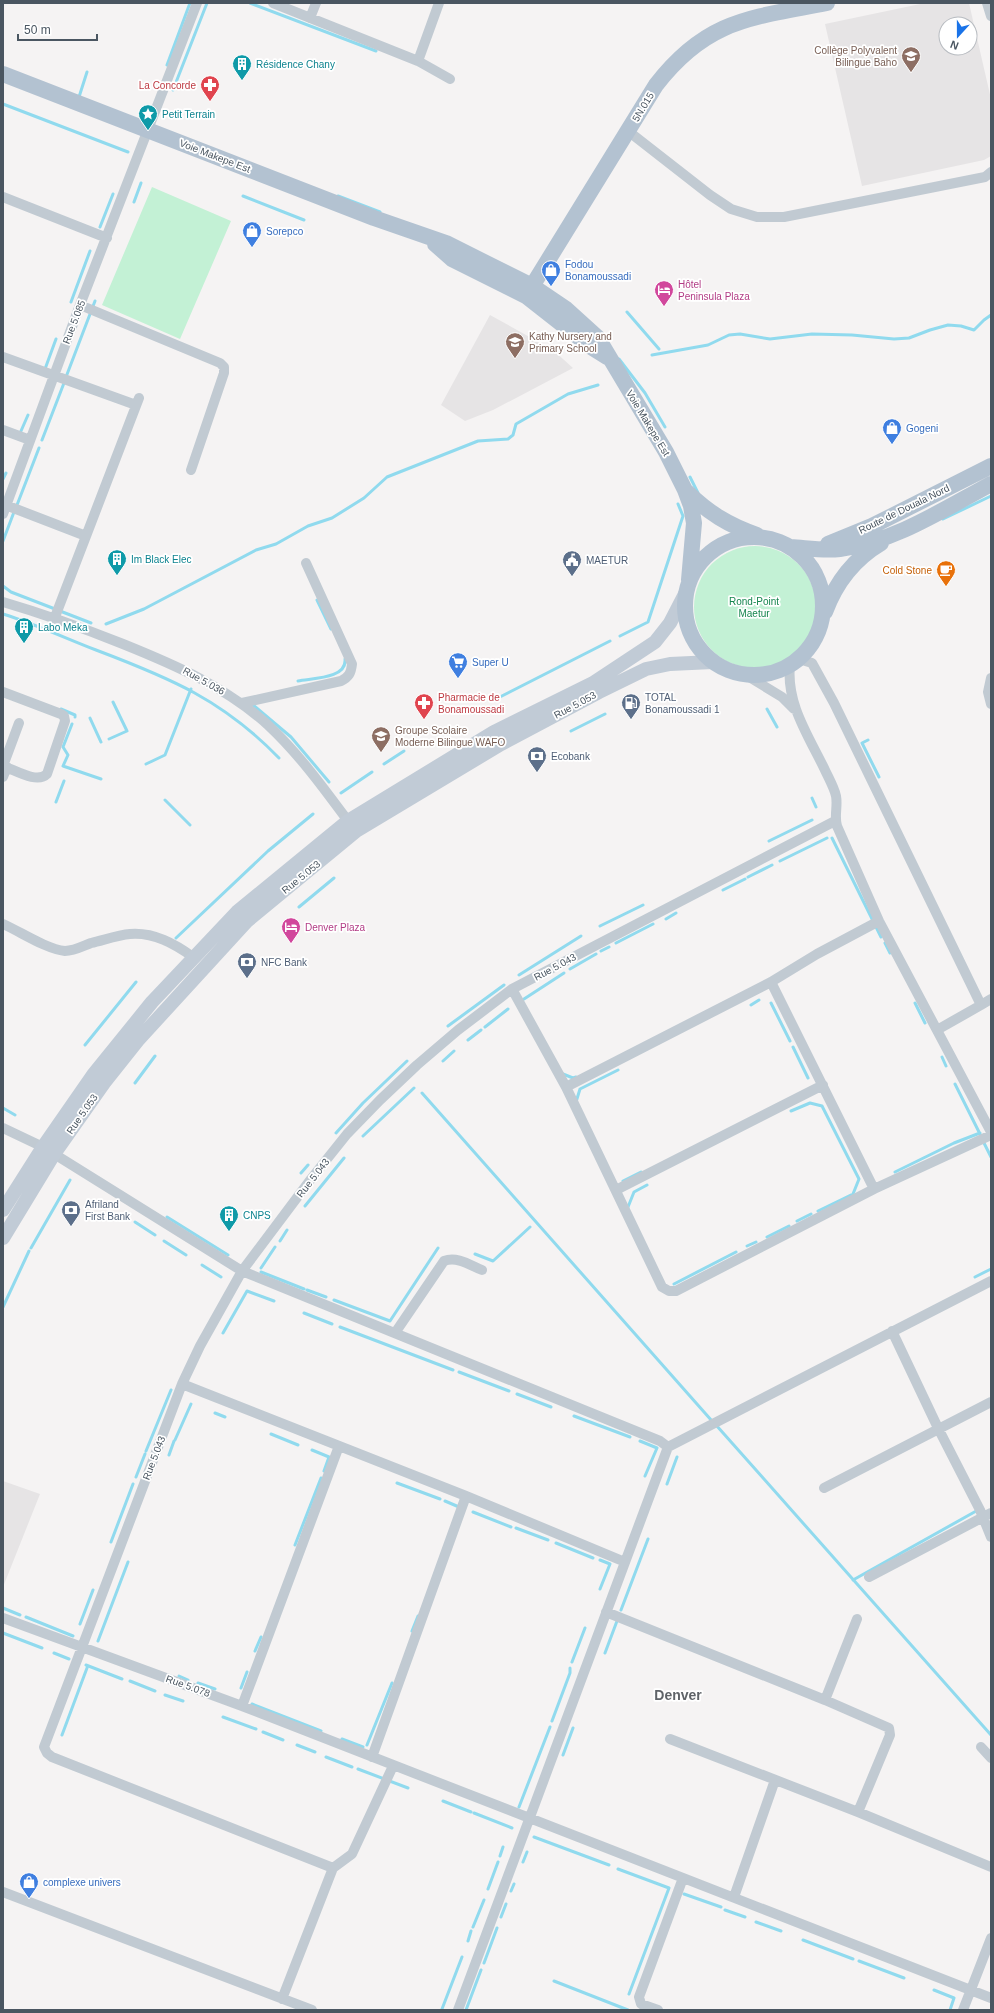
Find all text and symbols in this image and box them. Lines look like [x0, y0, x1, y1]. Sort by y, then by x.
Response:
scale bar [18, 16, 97, 42]
north arrow [938, 16, 978, 56]
text: 50 m [24, 23, 51, 37]
text: N [949, 38, 960, 52]
place label: Collège Polyvalent Bilingue Baho [814, 45, 897, 68]
school or university icon: Collège Polyvalent Bilingue Baho [900, 45, 922, 73]
building icon: Résidence Chany [231, 53, 253, 81]
place label: Résidence Chany [256, 59, 335, 70]
pharmacy icon: La Concorde [199, 74, 221, 102]
place label: La Concorde [139, 80, 196, 91]
street label: 5N.015 [630, 90, 656, 124]
place icon: Petit Terrain [137, 103, 159, 131]
place label: Petit Terrain [162, 109, 215, 120]
street label: Voie Makepe Est [178, 137, 252, 175]
shop icon: Sorepco [241, 220, 263, 248]
place label: Sorepco [266, 226, 304, 237]
shop icon: Fodou Bonamoussadi [540, 259, 562, 287]
place label: Fodou Bonamoussadi [565, 259, 631, 282]
hotel icon: Hôtel Peninsula Plaza [653, 279, 675, 307]
place label: Hôtel Peninsula Plaza [678, 279, 750, 302]
street label: Rue 5.085 [61, 298, 88, 346]
school or university icon: Kathy Nursery and Primary School [504, 331, 526, 359]
place label: Kathy Nursery and Primary School [529, 331, 612, 354]
street label: Voie Makepe Est [624, 388, 672, 458]
shop icon: Gogeni [881, 417, 903, 445]
place label: Gogeni [906, 423, 938, 434]
street label: Route de Douala Nord [857, 482, 951, 536]
building icon: Im Black Elec [106, 548, 128, 576]
public building icon: MAETUR [561, 549, 583, 577]
place label: Im Black Elec [131, 554, 192, 565]
place label: MAETUR [586, 555, 628, 566]
cafe icon: Cold Stone [935, 559, 957, 587]
place label: Cold Stone [883, 565, 932, 576]
park label: Rond-Point Maetur [729, 596, 779, 619]
building icon: Labo Meka [13, 616, 35, 644]
place label: Labo Meka [38, 622, 88, 633]
supermarket icon: Super U [447, 651, 469, 679]
place label: Super U [472, 657, 509, 668]
street label: Rue 5.036 [181, 665, 227, 697]
street label: Rue 5.053 [552, 689, 598, 721]
pharmacy icon: Pharmacie de Bonamoussadi [413, 692, 435, 720]
place label: Pharmacie de Bonamoussadi [438, 692, 504, 715]
fuel station icon: TOTAL Bonamoussadi 1 [620, 692, 642, 720]
place label: TOTAL Bonamoussadi 1 [645, 692, 720, 715]
school or university icon: Groupe Scolaire Moderne Bilingue WAFO [370, 725, 392, 753]
place label: Groupe Scolaire Moderne Bilingue WAFO [395, 725, 505, 748]
bank icon: Ecobank [526, 745, 548, 773]
place label: Ecobank [551, 751, 591, 762]
street label: Rue 5.053 [280, 858, 323, 896]
hotel icon: Denver Plaza [280, 916, 302, 944]
place label: Denver Plaza [305, 922, 365, 933]
bank icon: NFC Bank [236, 951, 258, 979]
street label: Rue 5.043 [532, 951, 578, 983]
place label: NFC Bank [261, 957, 308, 968]
street label: Rue 5.053 [64, 1092, 100, 1136]
street label: Rue 5.043 [294, 1156, 332, 1200]
bank icon: Afriland First Bank [60, 1199, 82, 1227]
place label: Afriland First Bank [85, 1199, 131, 1222]
building icon: CNPS [218, 1204, 240, 1232]
place label: CNPS [243, 1210, 271, 1221]
street label: Rue 5.043 [141, 1434, 168, 1482]
street label: Rue 5.078 [164, 1673, 212, 1699]
district label: Denver [654, 1687, 702, 1703]
shop icon: complexe univers [18, 1871, 40, 1899]
place label: complexe univers [43, 1877, 121, 1888]

